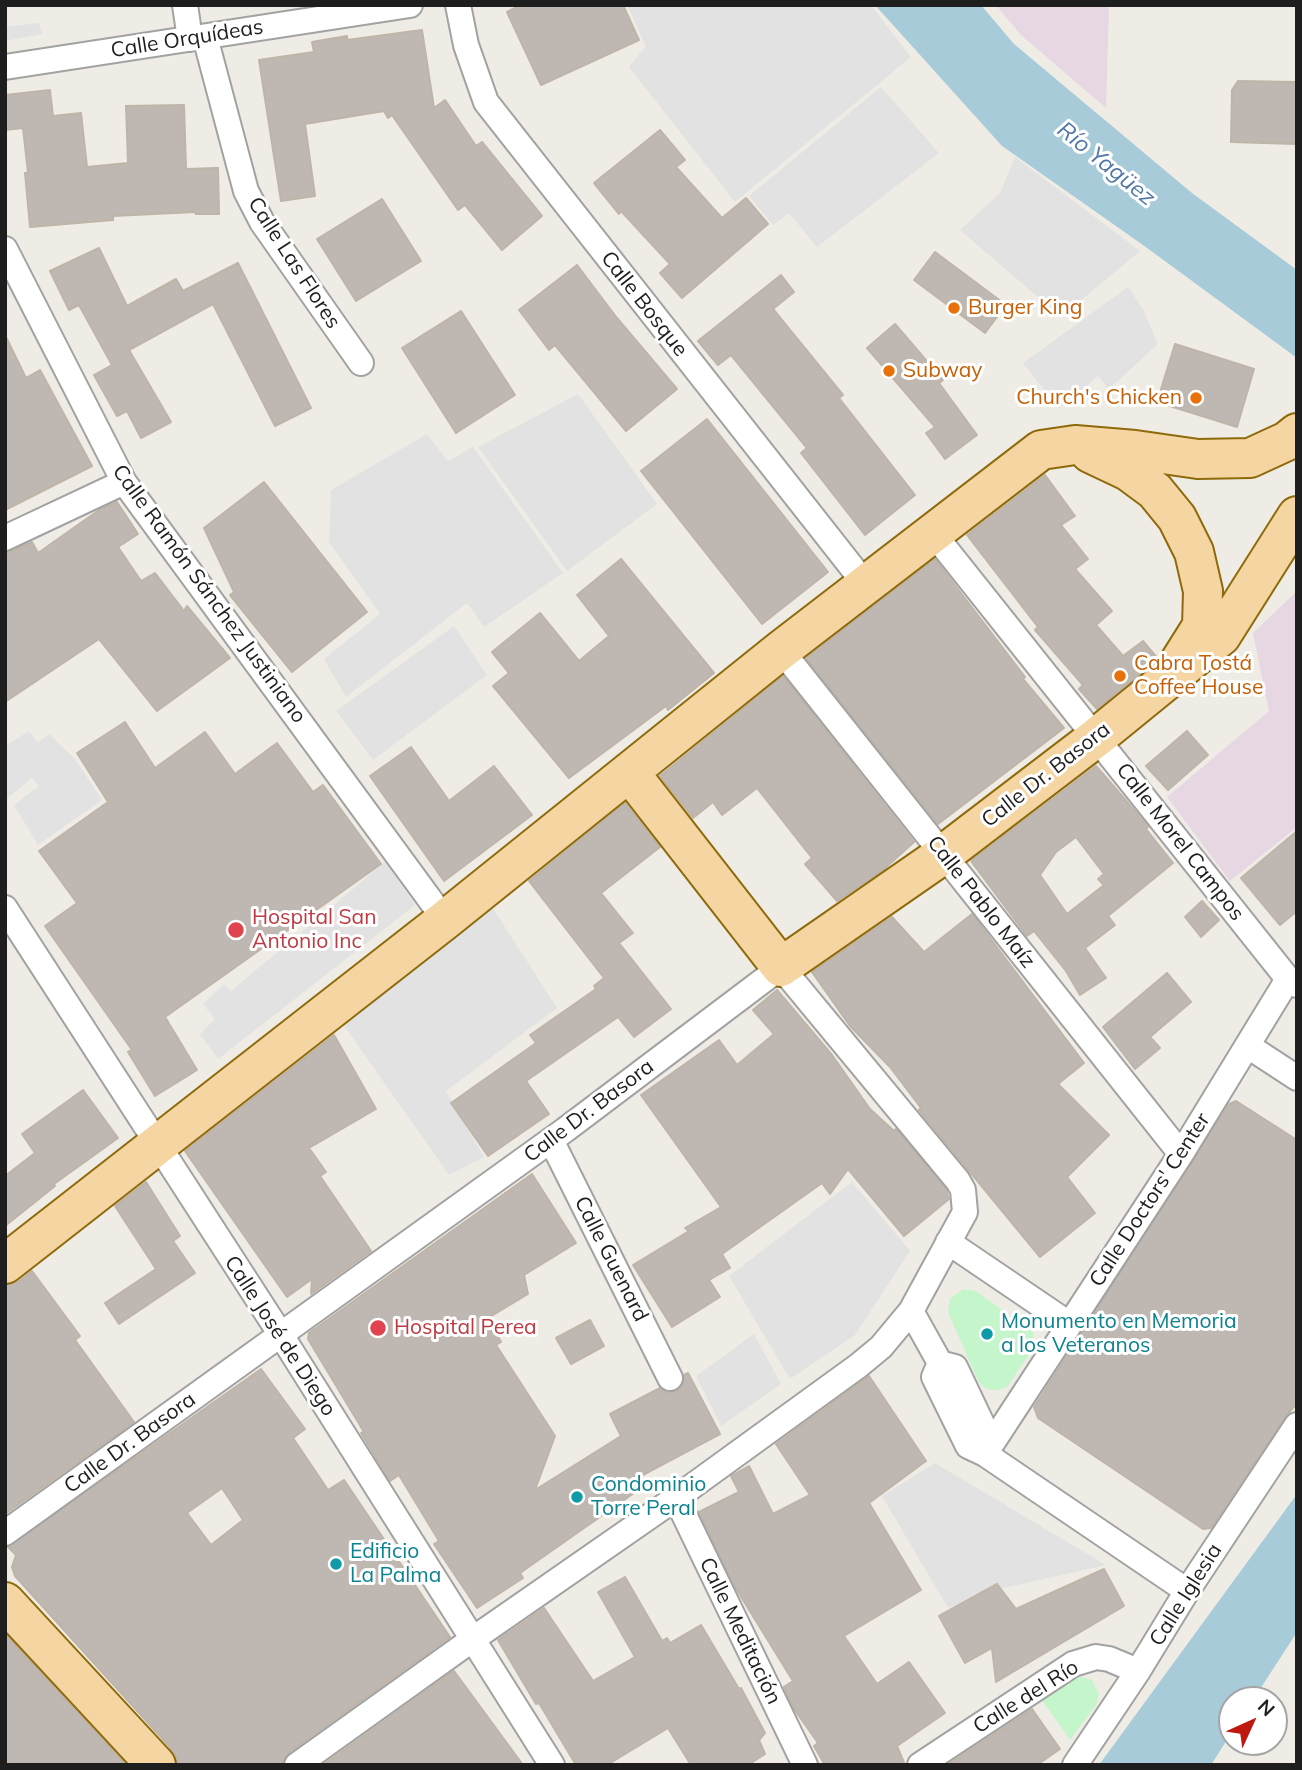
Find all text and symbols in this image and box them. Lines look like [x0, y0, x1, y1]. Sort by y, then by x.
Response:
street label: Calle Orquídeas [109, 15, 265, 63]
water label: Río Yagüez [1051, 116, 1161, 212]
street label: Calle Las Flores [242, 193, 346, 333]
street label: Calle Bosque [595, 246, 693, 362]
place label: Burger King [968, 295, 1082, 321]
marker: Burger King [946, 300, 962, 316]
place label: Subway [903, 358, 982, 384]
marker: Subway [881, 363, 897, 379]
place label: Church's Chicken [1016, 385, 1182, 411]
marker: Church's Chicken [1188, 390, 1204, 406]
street label: Calle Ramón Sánchez Justiniano [107, 460, 311, 728]
place label: Cabra Tostá Coffee House [1134, 651, 1263, 701]
marker: Cabra Tostá Coffee House [1112, 668, 1128, 684]
street label: Calle Dr. Basora [977, 717, 1115, 833]
street label: Calle Morel Campos [1111, 758, 1249, 926]
street label: Calle Pablo Maíz [922, 831, 1040, 973]
place label: Hospital San Antonio Inc [252, 905, 377, 955]
marker: Hospital San Antonio Inc [226, 920, 246, 940]
street label: Calle Dr. Basora [519, 1054, 659, 1168]
street label: Calle Doctors' Center [1084, 1108, 1216, 1292]
street label: Calle Guenard [569, 1192, 653, 1326]
street label: Calle José de Diego [219, 1251, 341, 1421]
place label: Monumento en Memoria a los Veteranos [1001, 1309, 1237, 1359]
place label: Hospital Perea [394, 1315, 537, 1341]
marker: Hospital Perea [368, 1318, 388, 1338]
marker: Monumento en Memoria a los Veteranos [979, 1326, 995, 1342]
street label: Calle Dr. Basora [59, 1387, 201, 1499]
place label: Condominio Torre Peral [591, 1472, 706, 1522]
marker: Condominio Torre Peral [569, 1489, 585, 1505]
place label: Edificio La Palma [350, 1539, 441, 1589]
street label: Calle Iglesia [1145, 1539, 1227, 1651]
street label: Calle Meditación [694, 1553, 786, 1709]
marker: Edificio La Palma [328, 1556, 344, 1572]
street label: Calle del Río [969, 1655, 1083, 1739]
north arrow [1218, 1686, 1288, 1756]
text: N [1253, 1694, 1280, 1721]

